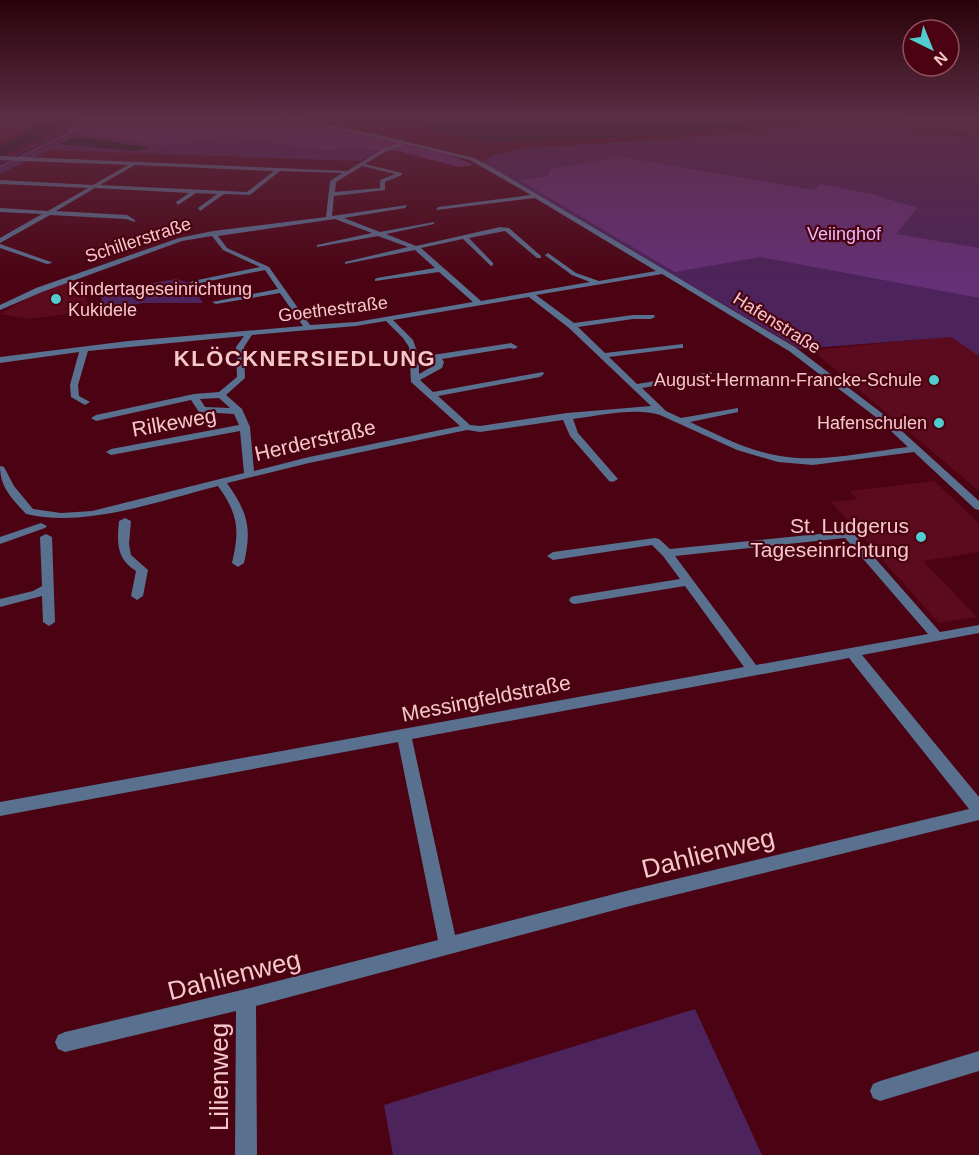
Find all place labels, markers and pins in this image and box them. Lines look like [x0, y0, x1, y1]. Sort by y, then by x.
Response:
place label: Kindertageseinrichtung Kukidele [68, 279, 252, 320]
marker: Kindertageseinrichtung Kukidele [49, 292, 63, 306]
place label: August-Hermann-Francke-Schule [654, 370, 922, 390]
marker: August-Hermann-Francke-Schule [927, 373, 941, 387]
place label: Hafenschulen [817, 413, 927, 433]
marker: Hafenschulen [932, 416, 946, 430]
place label: St. Ludgerus Tageseinrichtung [750, 514, 909, 561]
marker: St. Ludgerus Tageseinrichtung [914, 530, 928, 544]

